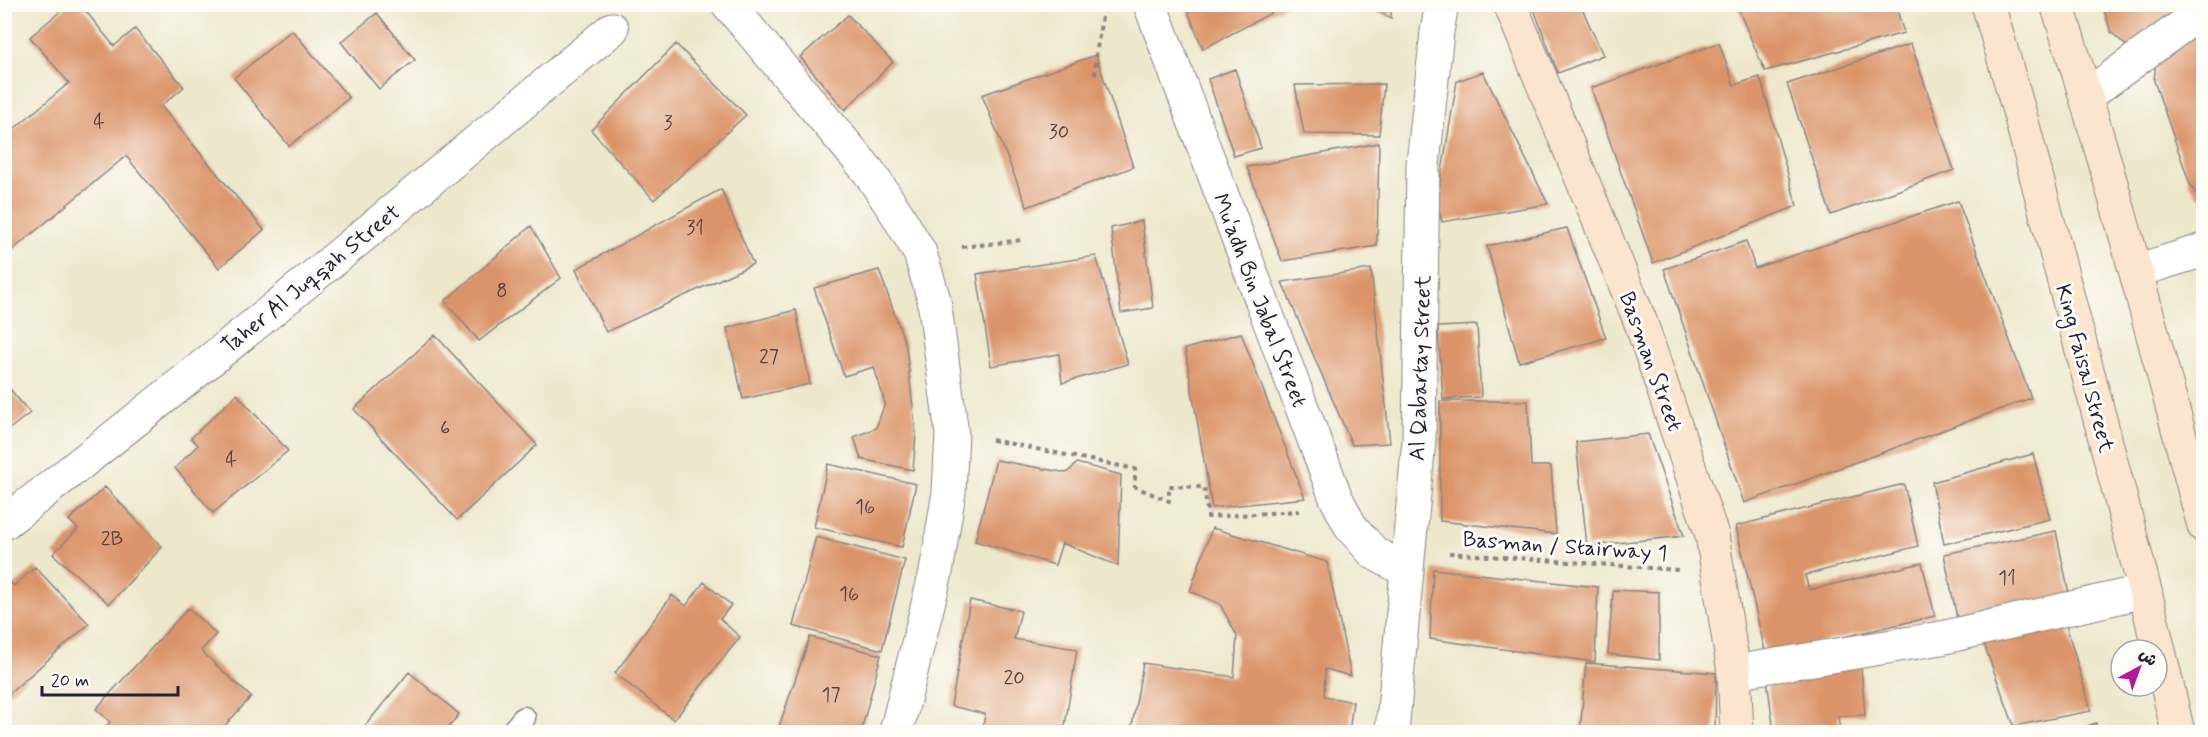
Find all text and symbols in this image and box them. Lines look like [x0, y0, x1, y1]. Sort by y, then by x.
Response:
house number: 4 [93, 109, 105, 136]
house number: 3 [663, 110, 673, 137]
house number: 30 [1049, 119, 1069, 146]
street label: Muʻadh Bin Jabal Street [1205, 190, 1313, 412]
street label: Taher Al Juqqah Street [216, 199, 407, 360]
house number: 31 [686, 215, 704, 242]
street label: Al Qabartay Street [1404, 275, 1438, 461]
house number: 8 [496, 278, 508, 305]
street label: King Faisal Street [2045, 281, 2120, 457]
street label: Basman Street [1612, 288, 1688, 435]
house number: 27 [759, 344, 779, 371]
house number: 6 [440, 415, 450, 442]
house number: 4 [225, 447, 237, 474]
house number: 16 [855, 494, 875, 521]
house number: 2B [101, 526, 123, 553]
street label: Basman / Stairway 1 [1462, 526, 1668, 568]
house number: 11 [1998, 565, 2016, 592]
house number: 16 [839, 581, 859, 608]
north arrow [2109, 638, 2169, 698]
text: ش [2134, 644, 2161, 672]
scale bar [42, 659, 178, 697]
house number: 20 [1003, 665, 1025, 692]
text: 20 m [51, 669, 89, 693]
house number: 17 [822, 682, 841, 709]

